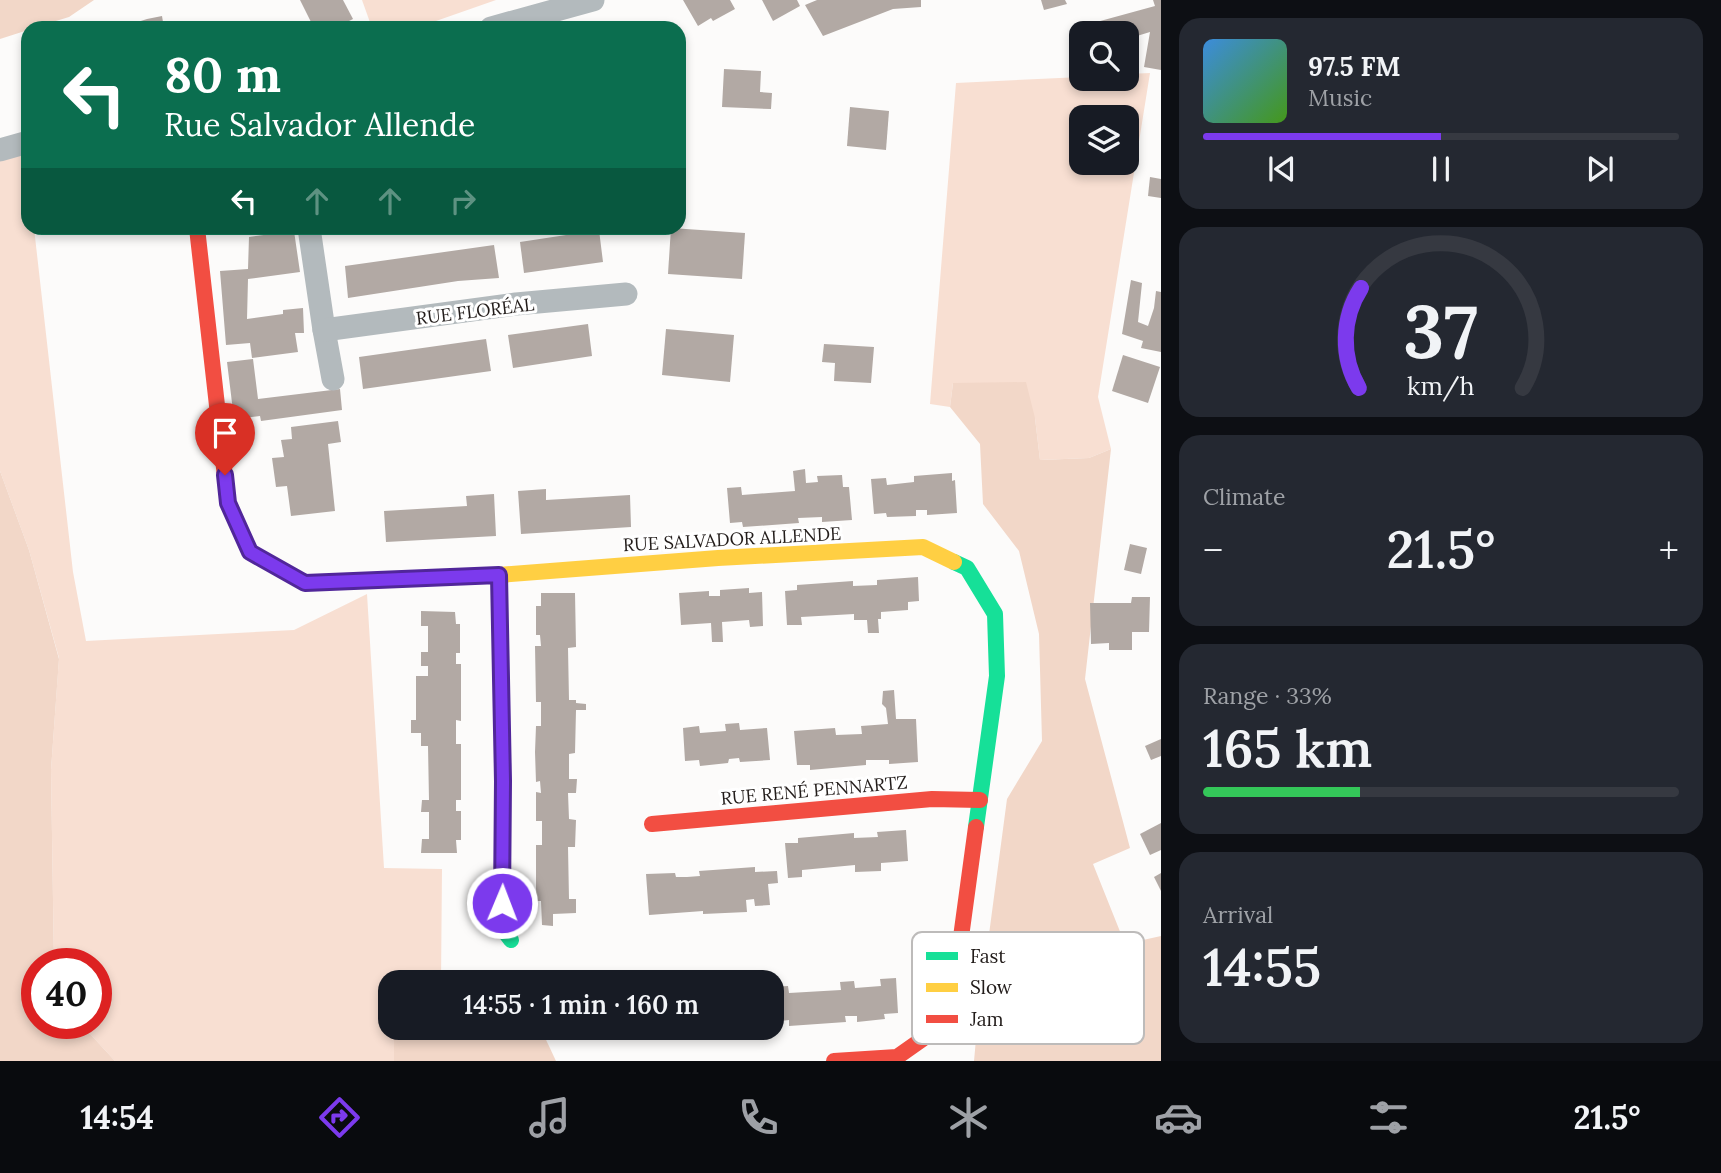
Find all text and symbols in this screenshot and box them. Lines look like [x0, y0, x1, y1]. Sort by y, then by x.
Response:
map controls [1069, 21, 1139, 175]
button: search [1069, 21, 1139, 91]
text: 80 m [164, 43, 281, 105]
icon: left [49, 49, 140, 140]
text: 97.5 FM [1308, 50, 1401, 83]
text: Music [1308, 83, 1372, 112]
text: Rue Salvador Allende [164, 104, 475, 145]
button: layers [1069, 105, 1139, 175]
icon: previous [1263, 150, 1301, 188]
icon: pause [1422, 150, 1460, 188]
icon: next [1581, 150, 1619, 188]
icon: left [225, 182, 263, 220]
icon: ahead [298, 182, 336, 220]
icon: ahead [371, 182, 409, 220]
icon: right [444, 182, 482, 220]
text: 37 [1404, 285, 1478, 378]
street label: RUE FLORÉAL [415, 292, 536, 330]
text: km/h [1407, 370, 1475, 402]
pin [195, 403, 255, 475]
icon: arrive [206, 414, 244, 452]
text: Climate [1203, 482, 1285, 511]
text: 21.5° [1387, 516, 1495, 582]
street label: RUE SALVADOR ALLENDE [622, 522, 842, 556]
text: − [1203, 526, 1223, 574]
text: + [1659, 526, 1679, 574]
text: Range · 33% [1203, 681, 1332, 710]
text: 165 km [1203, 715, 1372, 781]
street label: RUE RENÉ PENNARTZ [720, 770, 908, 810]
position arrow [465, 866, 539, 940]
text: Arrival [1203, 900, 1273, 929]
legend [912, 932, 1144, 1044]
text: 14:55 [1203, 934, 1321, 1000]
text: Fast [970, 944, 1006, 968]
speed limit sign: 40 [21, 948, 112, 1039]
text: Slow [970, 975, 1013, 999]
text: 14:55 · 1 min · 160 m [463, 988, 699, 1021]
text: Jam [969, 1007, 1004, 1031]
icon: directions [315, 1093, 364, 1142]
icon: music [525, 1093, 574, 1142]
icon: phone [734, 1093, 783, 1142]
icon: climate [944, 1093, 993, 1142]
icon: car [1154, 1093, 1203, 1142]
icon: filters [1364, 1093, 1413, 1142]
text: 14:54 [80, 1097, 154, 1138]
text: 21.5° [1574, 1097, 1641, 1138]

